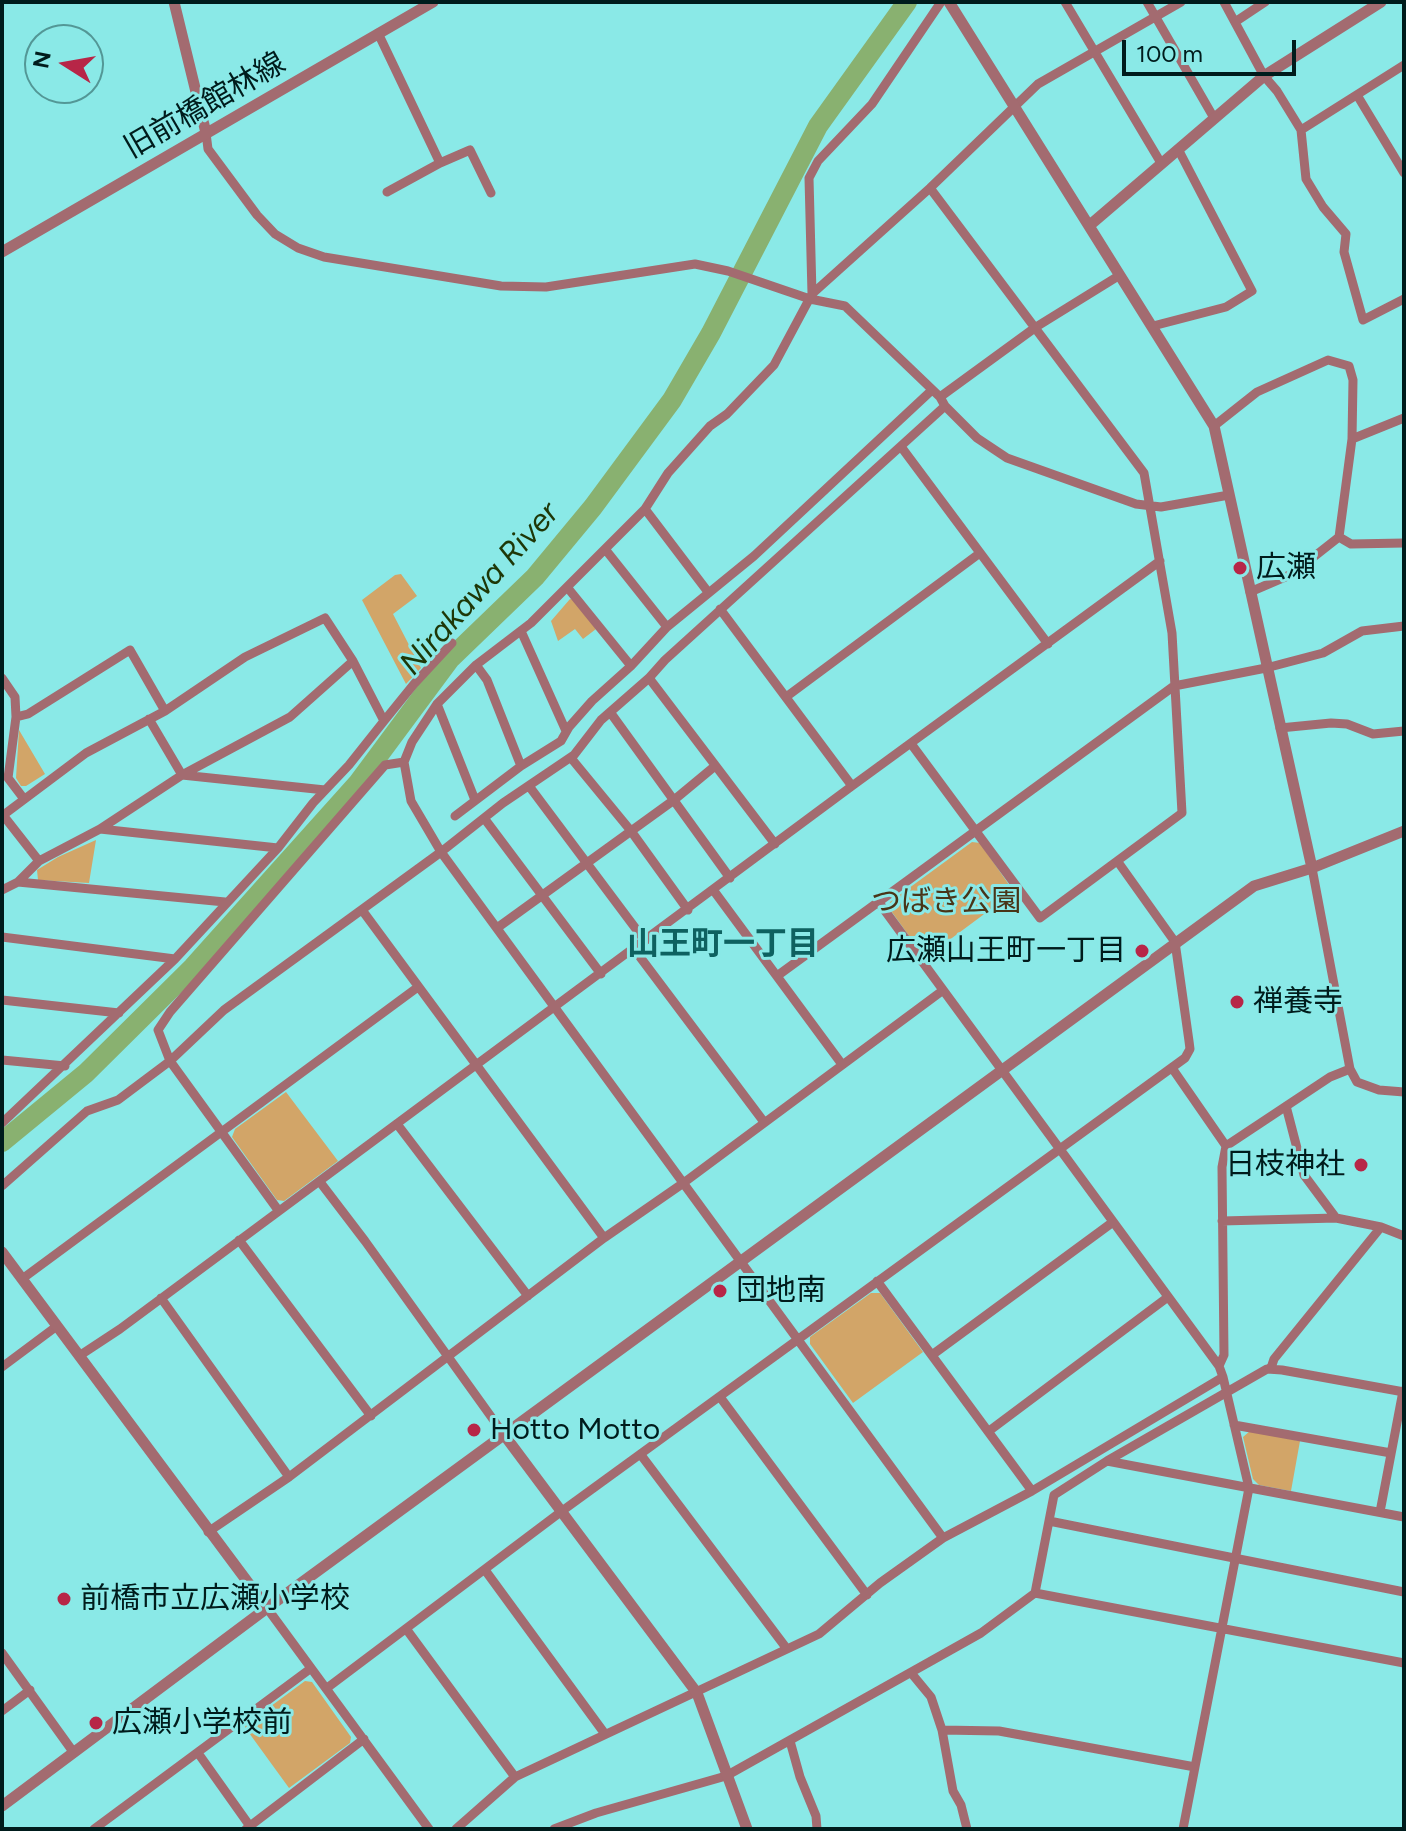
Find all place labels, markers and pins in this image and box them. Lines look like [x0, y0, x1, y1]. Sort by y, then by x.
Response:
place label: 広瀬 [1256, 550, 1316, 586]
marker: 広瀬 [1231, 559, 1249, 577]
place label: 広瀬山王町一丁目 [886, 933, 1126, 969]
marker: 広瀬山王町一丁目 [1133, 942, 1151, 960]
place label: 禅養寺 [1253, 984, 1343, 1020]
marker: 禅養寺 [1228, 993, 1246, 1011]
place label: 日枝神社 [1225, 1147, 1345, 1183]
marker: 日枝神社 [1352, 1156, 1370, 1174]
place label: 団地南 [736, 1273, 826, 1309]
marker: 団地南 [711, 1282, 729, 1300]
place label: Hotto Motto [490, 1412, 660, 1448]
marker: Hotto Motto [465, 1421, 483, 1439]
place label: 前橋市立広瀬小学校 [80, 1581, 350, 1617]
marker: 前橋市立広瀬小学校 [55, 1590, 73, 1608]
place label: 広瀬小学校前 [112, 1705, 292, 1741]
marker: 広瀬小学校前 [87, 1714, 105, 1732]

